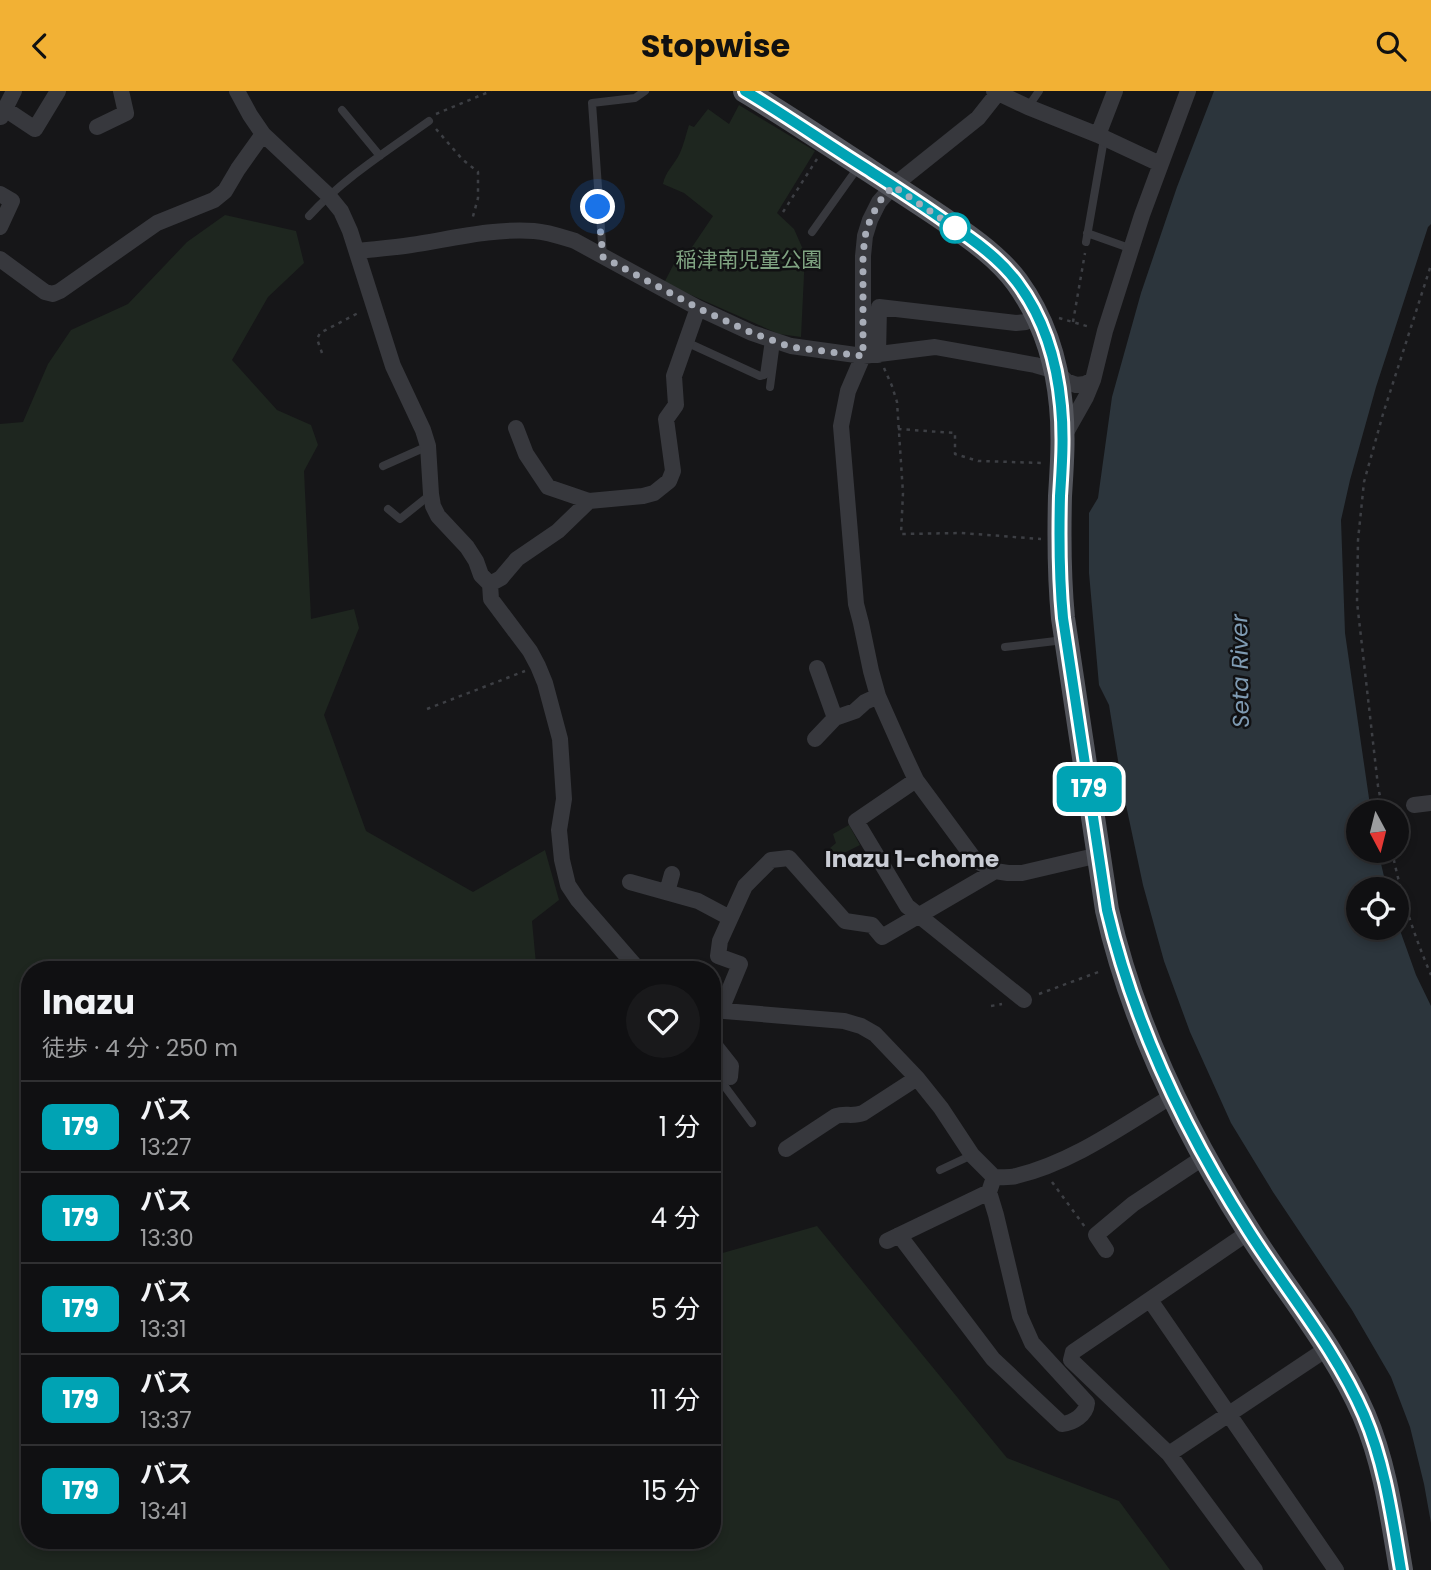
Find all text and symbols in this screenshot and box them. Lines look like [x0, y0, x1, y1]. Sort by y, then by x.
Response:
text: Stopwise [641, 23, 790, 68]
icon: back [21, 27, 59, 65]
icon: search [1372, 27, 1410, 65]
your location [580, 189, 615, 224]
unlabelled marker [940, 213, 970, 243]
park label: 稲津南児童公園 [676, 245, 823, 274]
water label: Seta River [1223, 612, 1257, 728]
line badge: 179 [1049, 766, 1129, 812]
text: 179 [1071, 772, 1107, 805]
north arrow [1346, 800, 1409, 863]
map controls [1346, 800, 1409, 940]
district label: Inazu 1-chome [825, 843, 999, 875]
button: locate [1346, 877, 1409, 940]
text: Inazu [42, 979, 135, 1026]
button: heart [626, 984, 700, 1058]
text: 徒歩 · 4 分 · 250 m [42, 1032, 238, 1064]
text: バス [140, 1092, 192, 1128]
text: 1 分 [659, 1109, 700, 1145]
text: 179 [62, 1110, 99, 1143]
text: 13:27 [140, 1131, 192, 1163]
text: バス [140, 1183, 192, 1219]
text: 4 分 [651, 1200, 700, 1236]
text: 179 [62, 1201, 99, 1234]
text: 13:30 [140, 1222, 194, 1254]
text: バス [140, 1274, 192, 1310]
text: 5 分 [651, 1291, 700, 1327]
text: 179 [62, 1292, 99, 1325]
text: 13:31 [140, 1313, 187, 1345]
text: バス [140, 1365, 192, 1401]
text: 11 分 [650, 1382, 700, 1418]
text: 179 [62, 1383, 99, 1416]
text: 13:37 [140, 1404, 192, 1436]
text: バス [140, 1456, 192, 1492]
text: 15 分 [642, 1473, 700, 1509]
text: 179 [62, 1474, 99, 1507]
text: 13:41 [140, 1495, 188, 1527]

